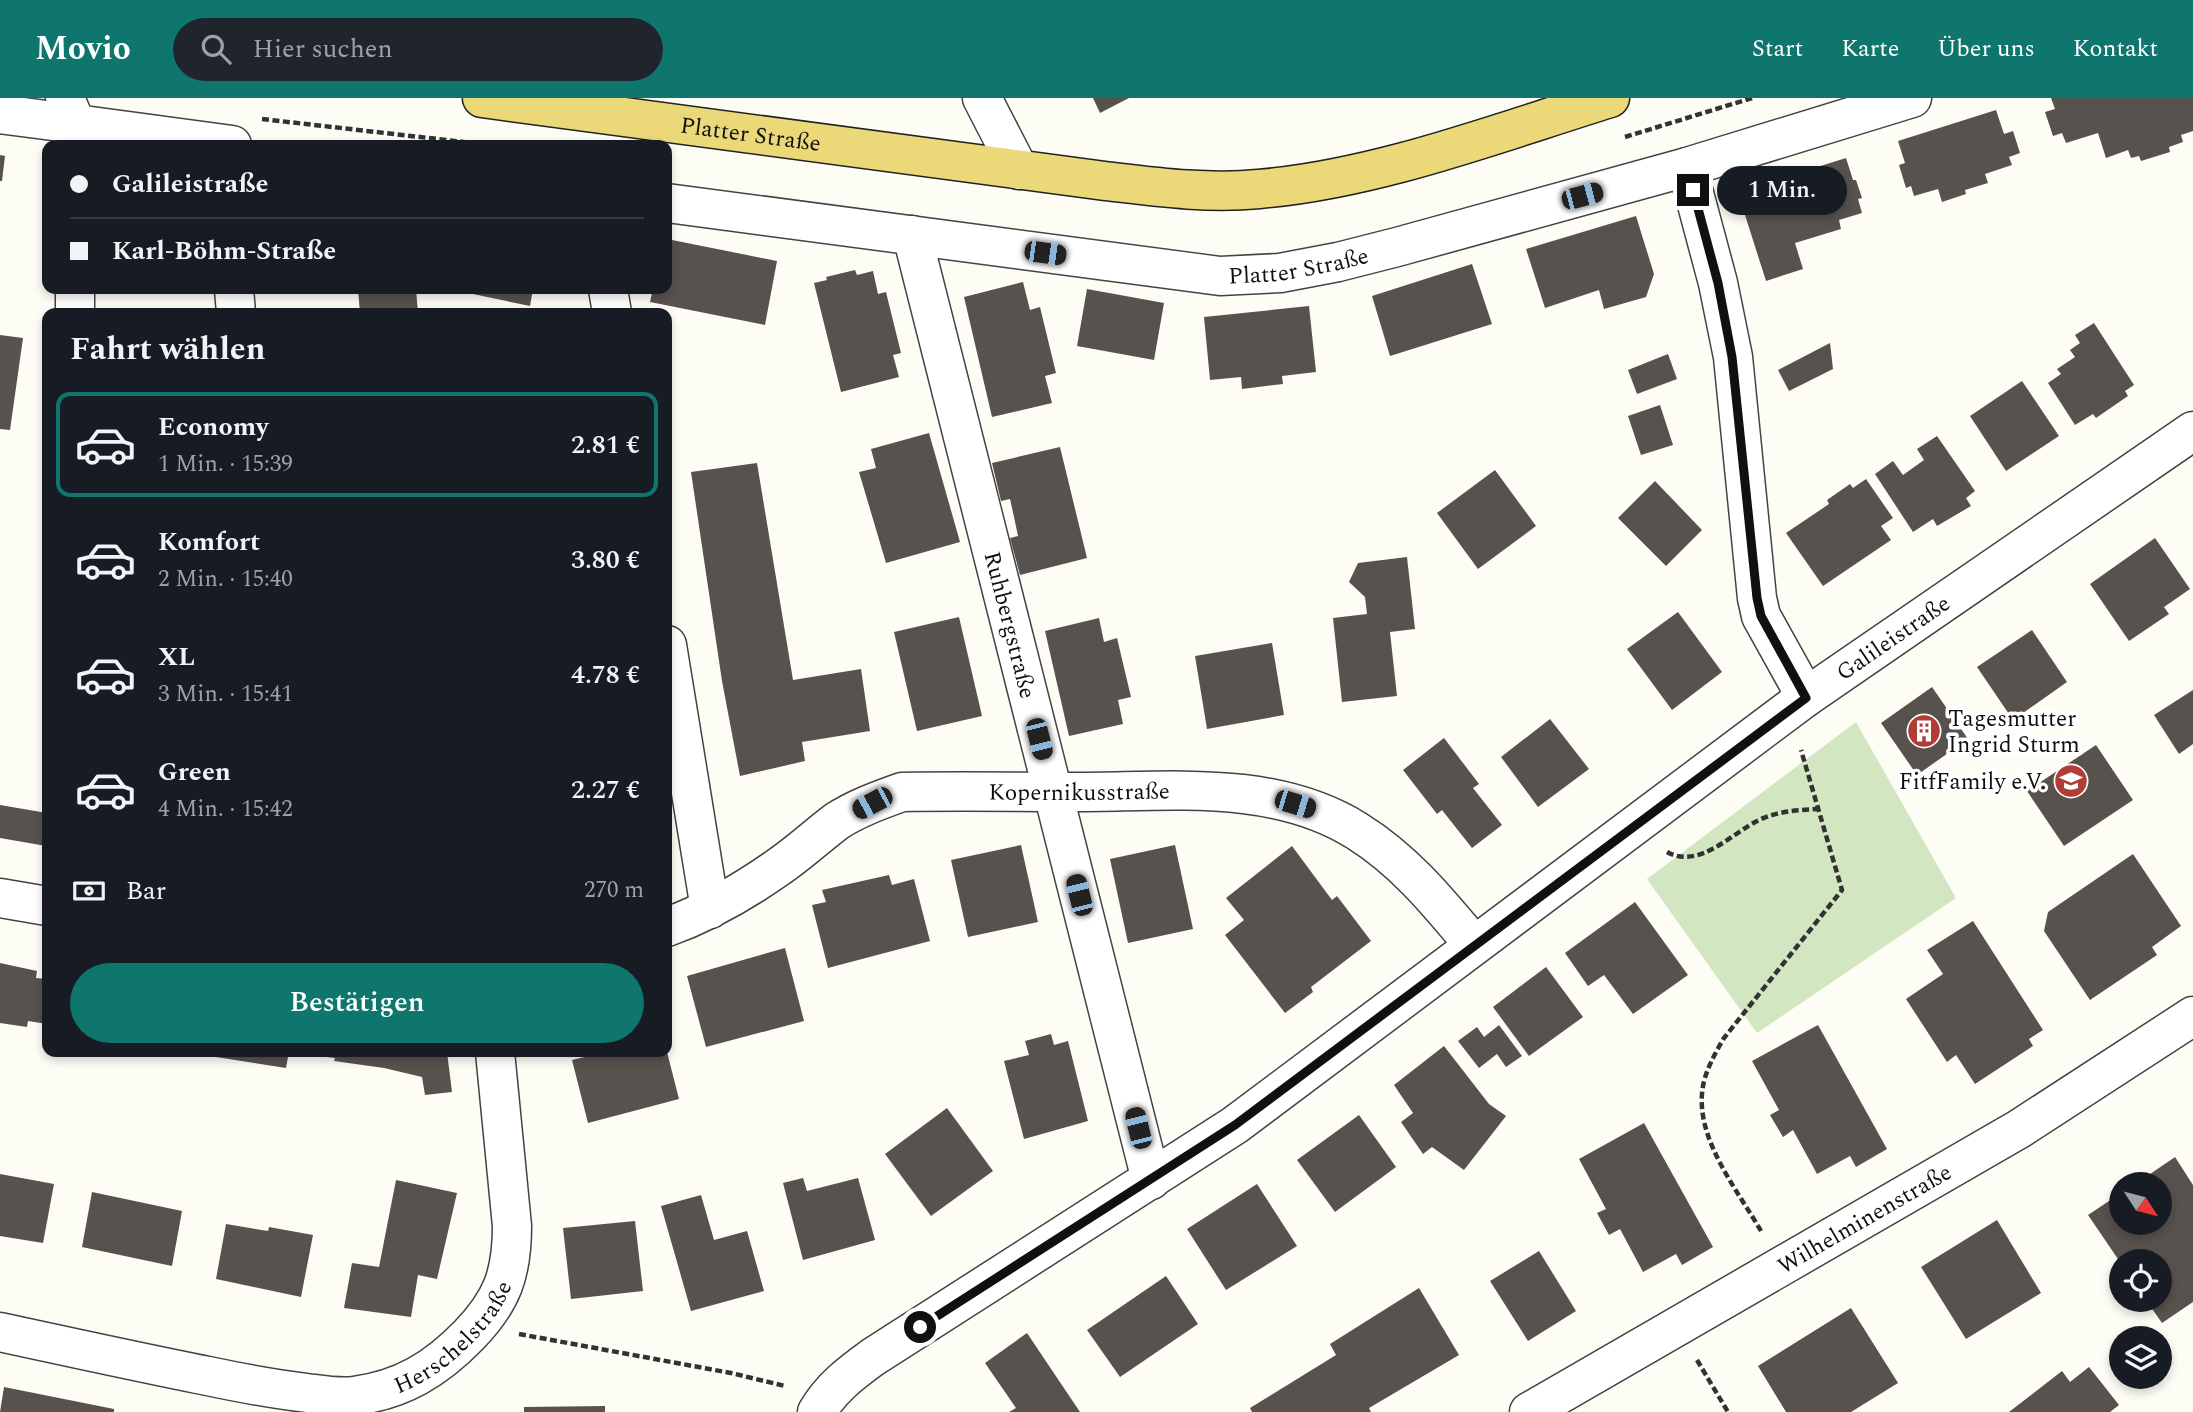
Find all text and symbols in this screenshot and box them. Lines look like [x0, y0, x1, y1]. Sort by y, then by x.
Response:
search box [173, 18, 663, 81]
text: Movio [35, 24, 131, 74]
text: Hier suchen [253, 29, 393, 69]
icon: search [197, 30, 235, 68]
text: Start [1752, 31, 1803, 67]
text: Karte [1841, 31, 1899, 67]
text: Über uns [1937, 31, 2035, 67]
text: Kontakt [2073, 31, 2158, 67]
street label: Platter Straße [678, 109, 823, 162]
text: Galileistraße [112, 164, 269, 204]
callout: 1 Min. [1718, 166, 1847, 214]
text: 1 Min. [1748, 173, 1816, 208]
route end [1677, 174, 1709, 206]
car [1559, 180, 1606, 212]
text: Karl-Böhm-Straße [112, 231, 336, 271]
street label: Platter Straße [1228, 239, 1373, 295]
car [1023, 240, 1068, 266]
text: Fahrt wählen [70, 325, 265, 374]
text: Economy [158, 407, 268, 447]
icon: car [74, 413, 137, 476]
text: 2.81 € [571, 425, 640, 465]
text: 1 Min. · 15:39 [158, 447, 293, 482]
text: Komfort [158, 522, 260, 562]
icon: car [74, 528, 137, 591]
text: 3.80 € [571, 540, 640, 580]
street label: Ruhbergstraße [974, 548, 1045, 702]
text: 2 Min. · 15:40 [158, 562, 293, 597]
street label: Galileistraße [1830, 587, 1958, 690]
text: XL [158, 637, 195, 677]
icon: car [74, 643, 137, 706]
text: 4.78 € [571, 655, 640, 695]
text: 3 Min. · 15:41 [158, 677, 293, 712]
place label: Tagesmutter Ingrid Sturm [1948, 702, 2080, 763]
building icon: Tagesmutter Ingrid Sturm [1905, 712, 1943, 750]
car [1024, 716, 1055, 762]
text: Green [158, 752, 231, 792]
icon: car [74, 758, 137, 821]
school or university icon: FitfFamily e.V. [2052, 762, 2090, 800]
place label: FitfFamily e.V. [1899, 765, 2046, 800]
text: 2.27 € [571, 770, 640, 810]
street label: Kopernikusstraße [988, 775, 1170, 811]
car [849, 784, 896, 822]
car [1272, 788, 1319, 820]
text: 4 Min. · 15:42 [158, 792, 293, 827]
text: Bar [126, 871, 166, 911]
icon: cash [70, 872, 108, 910]
car [1064, 872, 1095, 918]
text: 270 m [584, 873, 644, 908]
button: Bestätigen [70, 963, 644, 1043]
car [1123, 1105, 1154, 1151]
street label: Wilhelminenstraße [1771, 1156, 1959, 1284]
north arrow [2109, 1172, 2172, 1236]
map controls [2109, 1172, 2172, 1389]
button: locate [2109, 1249, 2172, 1312]
street label: Herschelstraße [389, 1276, 522, 1404]
route start [904, 1311, 936, 1343]
button: layers [2109, 1326, 2172, 1389]

